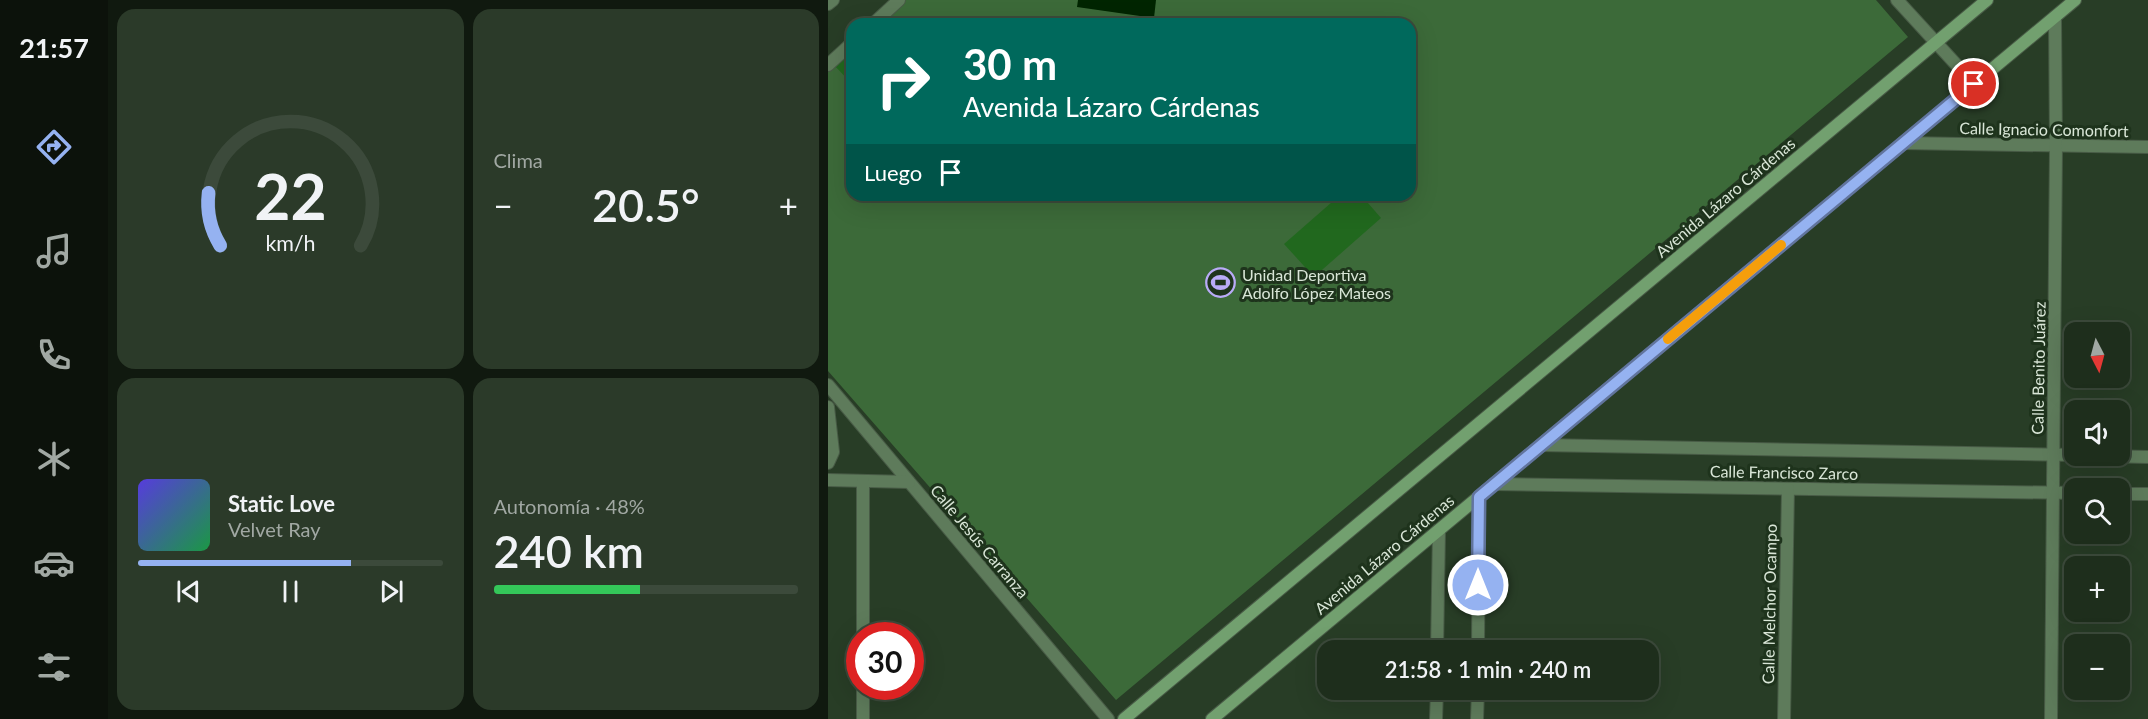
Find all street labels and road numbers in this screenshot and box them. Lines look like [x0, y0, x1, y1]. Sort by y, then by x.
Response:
street label: Calle Ignacio Comonfort [1959, 118, 2129, 140]
street label: Avenida Lázaro Cárdenas [1652, 133, 1799, 261]
street label: Calle Benito Juárez [2027, 301, 2049, 435]
street label: Calle Francisco Zarco [1710, 461, 1858, 483]
street label: Calle Jesús Carranza [927, 480, 1033, 602]
street label: Avenida Lázaro Cárdenas [1311, 490, 1458, 618]
street label: Calle Melchor Ocampo [1758, 524, 1780, 684]

